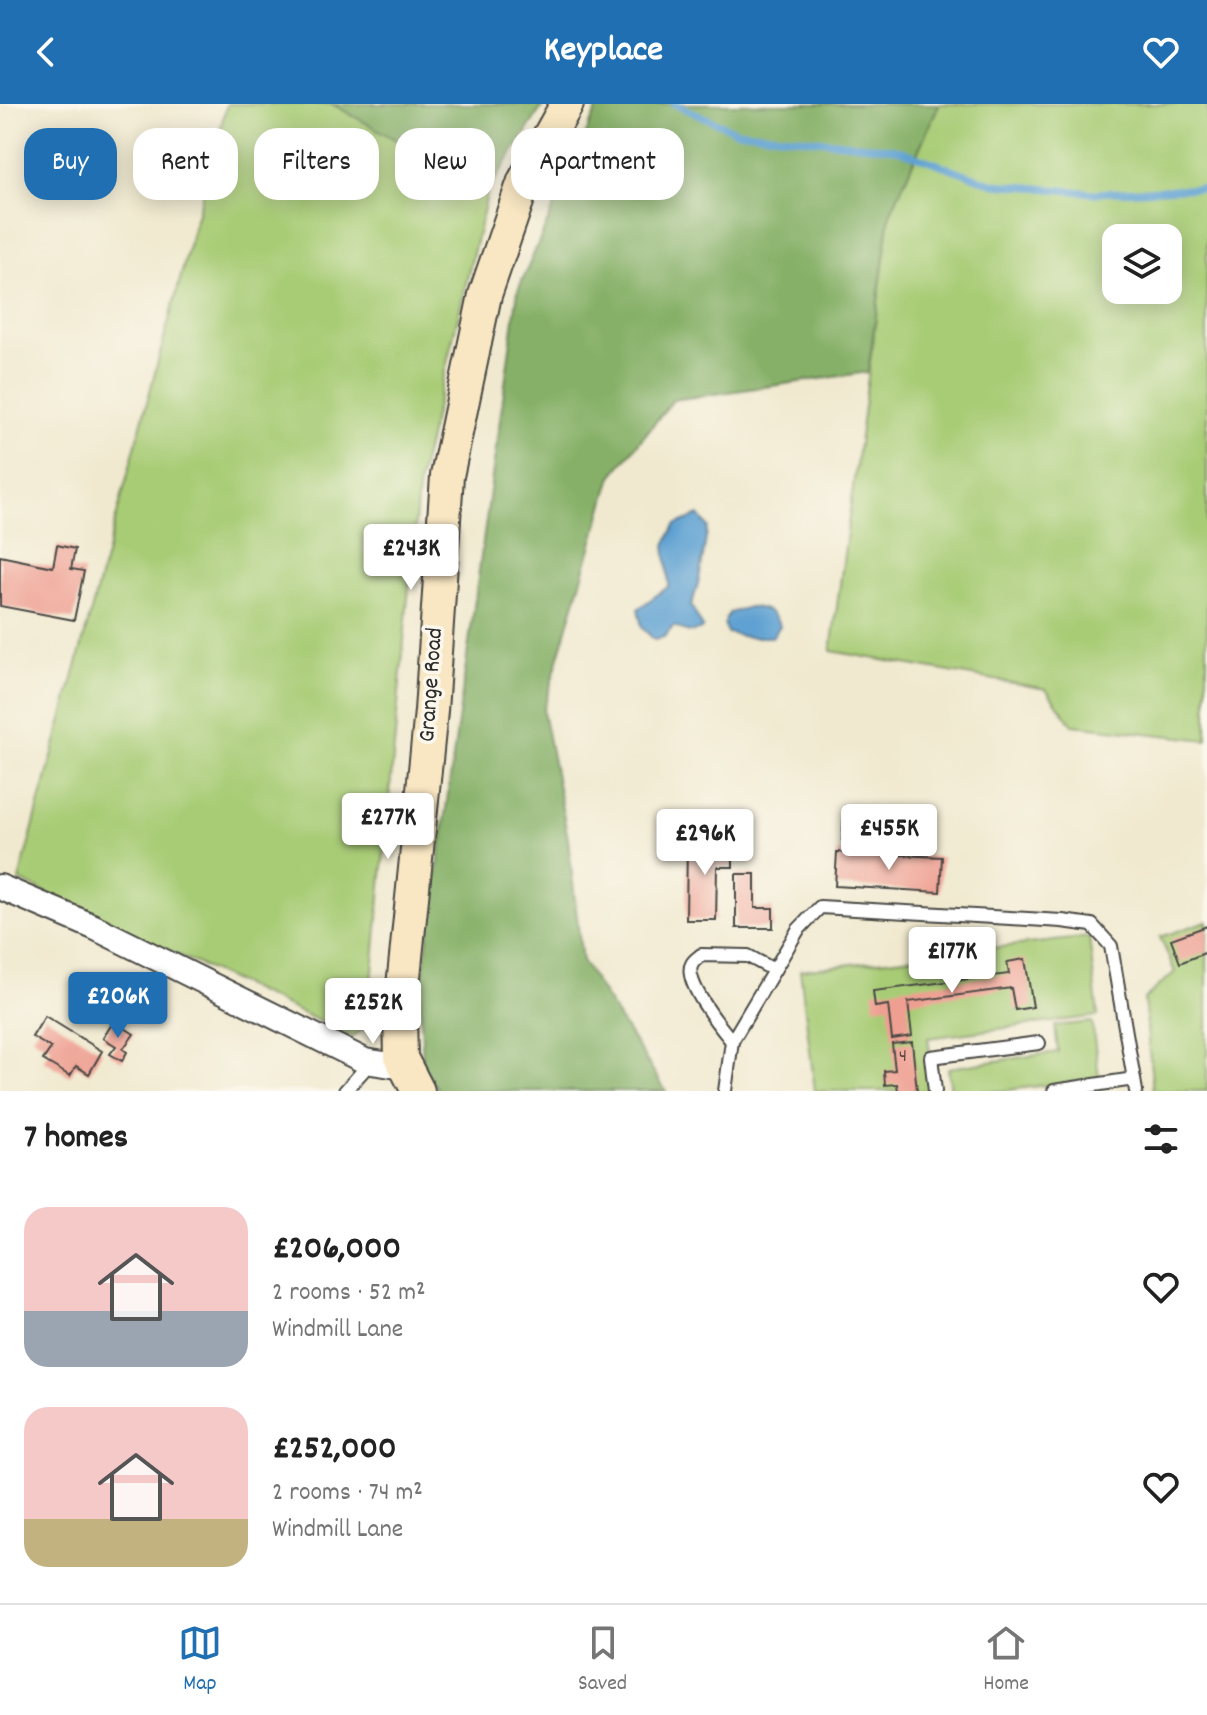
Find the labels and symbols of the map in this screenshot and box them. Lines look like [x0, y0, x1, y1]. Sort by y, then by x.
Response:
pin: £243K [355, 524, 467, 592]
street label: Grange Road [411, 627, 453, 743]
pin: £277K [332, 793, 444, 861]
pin: £455K [833, 804, 945, 872]
pin: £296K [649, 809, 761, 877]
pin: £177K [896, 927, 1008, 995]
pin: £206K [62, 972, 174, 1040]
pin: £252K [317, 978, 429, 1046]
house number: 4 [899, 1043, 907, 1071]

